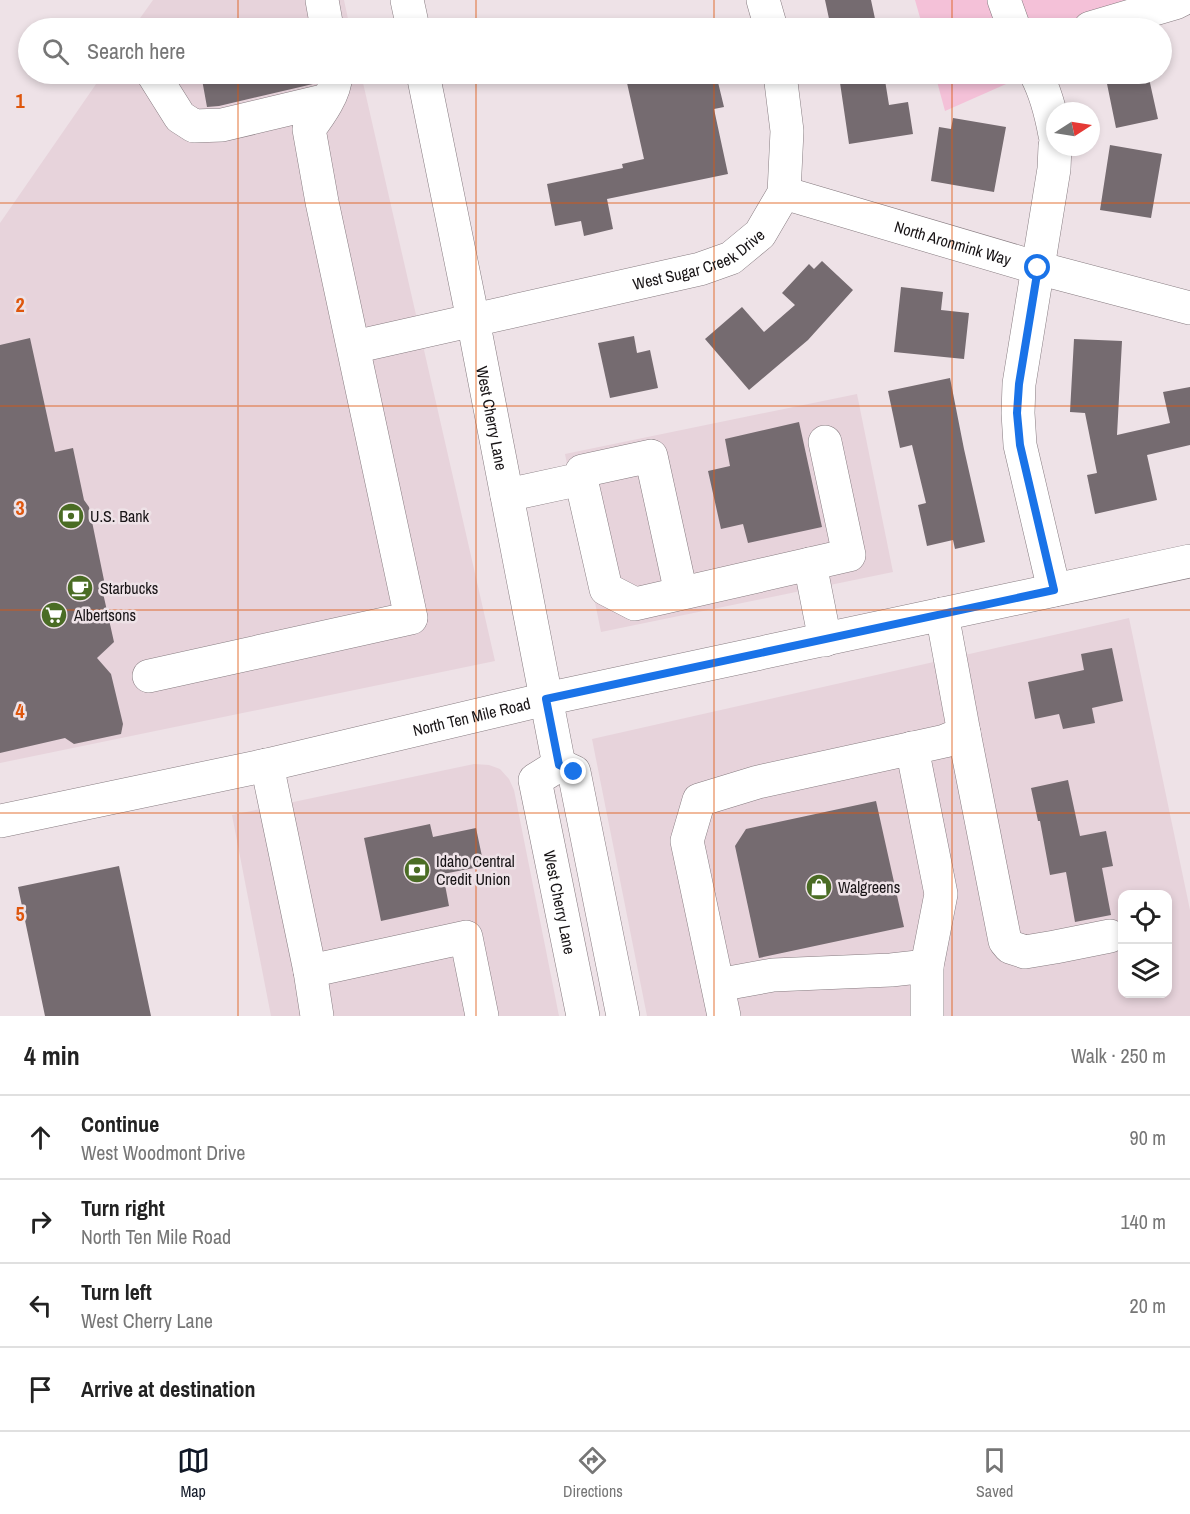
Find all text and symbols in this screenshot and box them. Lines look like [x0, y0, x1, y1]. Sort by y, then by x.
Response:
search box [18, 18, 1172, 84]
icon: search [39, 35, 72, 68]
text: Search here [87, 36, 185, 66]
text: 1 [15, 87, 25, 114]
north arrow [1046, 102, 1100, 156]
street label: North Aronmink Way [892, 215, 1014, 271]
street label: West Sugar Creek Drive [631, 224, 769, 295]
route start [1024, 254, 1050, 280]
text: 2 [15, 291, 25, 318]
street label: West Cherry Lane [471, 364, 513, 472]
text: 3 [15, 494, 25, 521]
bank icon: U.S. Bank [56, 501, 86, 531]
place label: U.S. Bank [90, 505, 150, 527]
cafe icon: Starbucks [65, 573, 95, 603]
place label: Starbucks [100, 577, 158, 599]
supermarket icon: Albertsons [39, 600, 69, 630]
place label: Albertsons [73, 604, 136, 626]
street label: North Ten Mile Road [411, 692, 533, 741]
text: 4 [15, 697, 25, 724]
route end [560, 758, 586, 784]
street label: West Cherry Lane [539, 848, 581, 956]
place label: Idaho Central Credit Union [436, 850, 515, 890]
bank icon: Idaho Central Credit Union [402, 855, 432, 885]
shop icon: Walgreens [804, 872, 834, 902]
place label: Walgreens [838, 876, 900, 898]
map controls [1118, 890, 1172, 998]
button: locate [1118, 890, 1172, 944]
text: 5 [15, 900, 25, 927]
button: layers [1118, 944, 1172, 998]
text: 4 min [24, 1038, 80, 1073]
text: Walk · 250 m [1071, 1042, 1166, 1069]
text: Continue [81, 1109, 159, 1139]
icon: ahead [24, 1121, 57, 1154]
text: 90 m [1130, 1124, 1166, 1151]
text: West Woodmont Drive [81, 1139, 245, 1166]
text: Turn right [81, 1193, 165, 1223]
icon: right [24, 1205, 57, 1238]
text: 140 m [1120, 1208, 1166, 1235]
text: North Ten Mile Road [81, 1223, 231, 1250]
text: Turn left [81, 1277, 152, 1307]
icon: left [24, 1289, 57, 1322]
text: 20 m [1130, 1292, 1166, 1319]
text: West Cherry Lane [81, 1307, 213, 1334]
icon: arrive [24, 1373, 57, 1406]
text: Arrive at destination [81, 1374, 255, 1404]
tab: Map [177, 1444, 210, 1502]
tab: Directions [563, 1444, 623, 1502]
tab: Saved [976, 1444, 1013, 1502]

